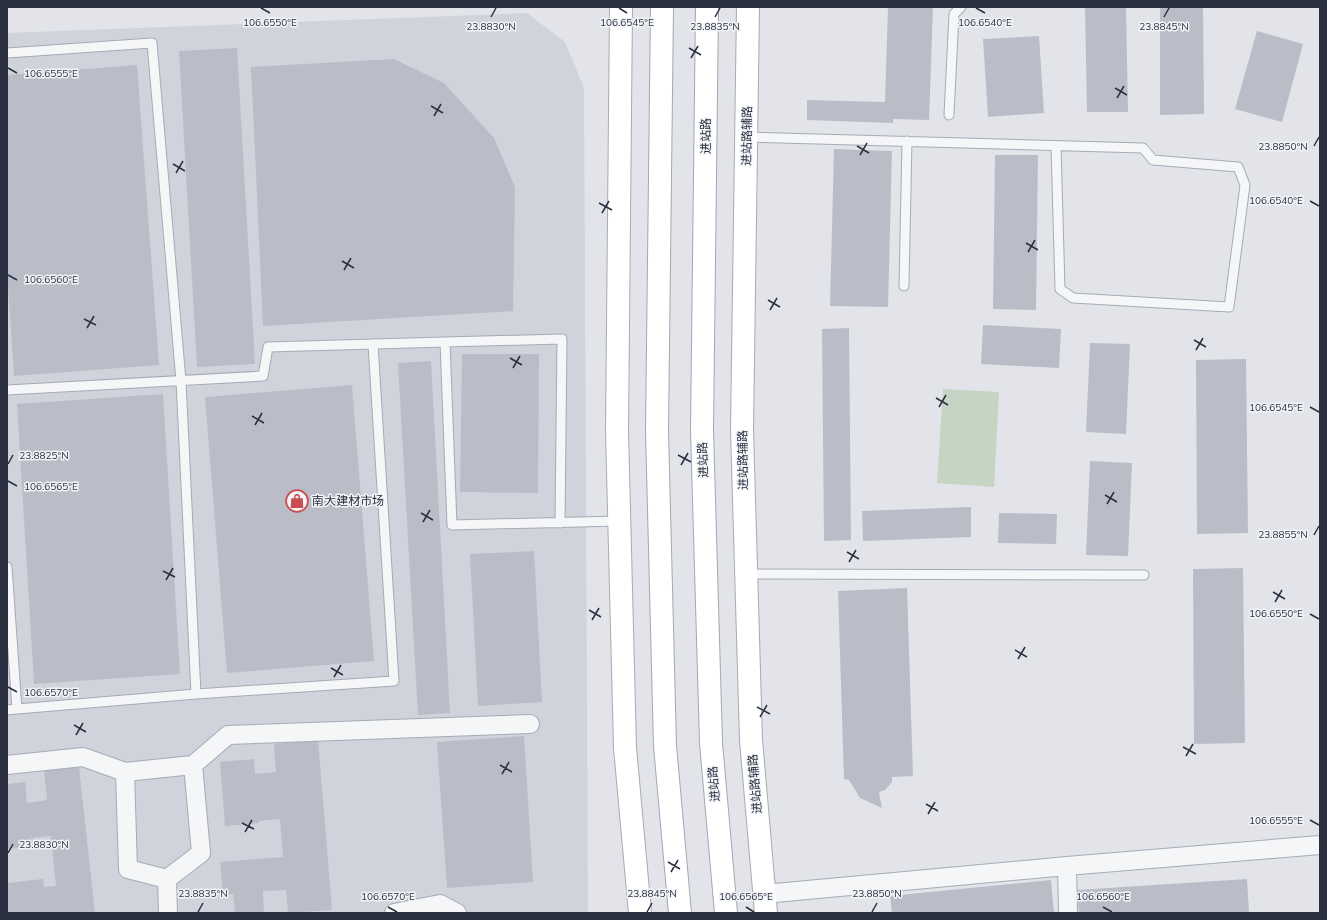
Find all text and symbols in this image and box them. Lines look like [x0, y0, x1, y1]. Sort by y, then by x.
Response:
text: 106.6550°E [243, 16, 297, 29]
text: 106.6545°E [600, 16, 654, 29]
text: 106.6540°E [958, 16, 1012, 29]
text: 23.8830°N [466, 20, 516, 33]
text: 23.8835°N [690, 20, 740, 33]
text: 23.8845°N [1139, 20, 1189, 33]
text: 106.6555°E [24, 67, 78, 80]
street label: 进站路辅路 [738, 106, 755, 166]
street label: 进站路 [698, 118, 713, 154]
text: 23.8850°N [1258, 140, 1308, 153]
text: 106.6540°E [1249, 194, 1303, 207]
text: 106.6560°E [24, 273, 78, 286]
text: 106.6545°E [1249, 401, 1303, 414]
street label: 进站路辅路 [734, 430, 751, 490]
street label: 进站路 [694, 442, 711, 478]
text: 23.8825°N [19, 449, 69, 462]
text: 106.6565°E [24, 480, 78, 493]
shop icon: 南大建材市场 [284, 488, 310, 514]
place label: 南大建材市场 [312, 493, 384, 508]
text: 23.8855°N [1258, 528, 1308, 541]
text: 106.6550°E [1249, 607, 1303, 620]
text: 106.6570°E [24, 686, 78, 699]
street label: 进站路辅路 [744, 753, 765, 815]
street label: 进站路 [704, 765, 723, 803]
text: 106.6555°E [1249, 814, 1303, 827]
text: 23.8830°N [19, 838, 69, 851]
text: 23.8835°N [178, 887, 228, 900]
text: 23.8845°N [627, 887, 677, 900]
text: 23.8850°N [852, 887, 902, 900]
text: 106.6570°E [361, 890, 415, 903]
text: 106.6565°E [719, 890, 773, 903]
text: 106.6560°E [1076, 890, 1130, 903]

